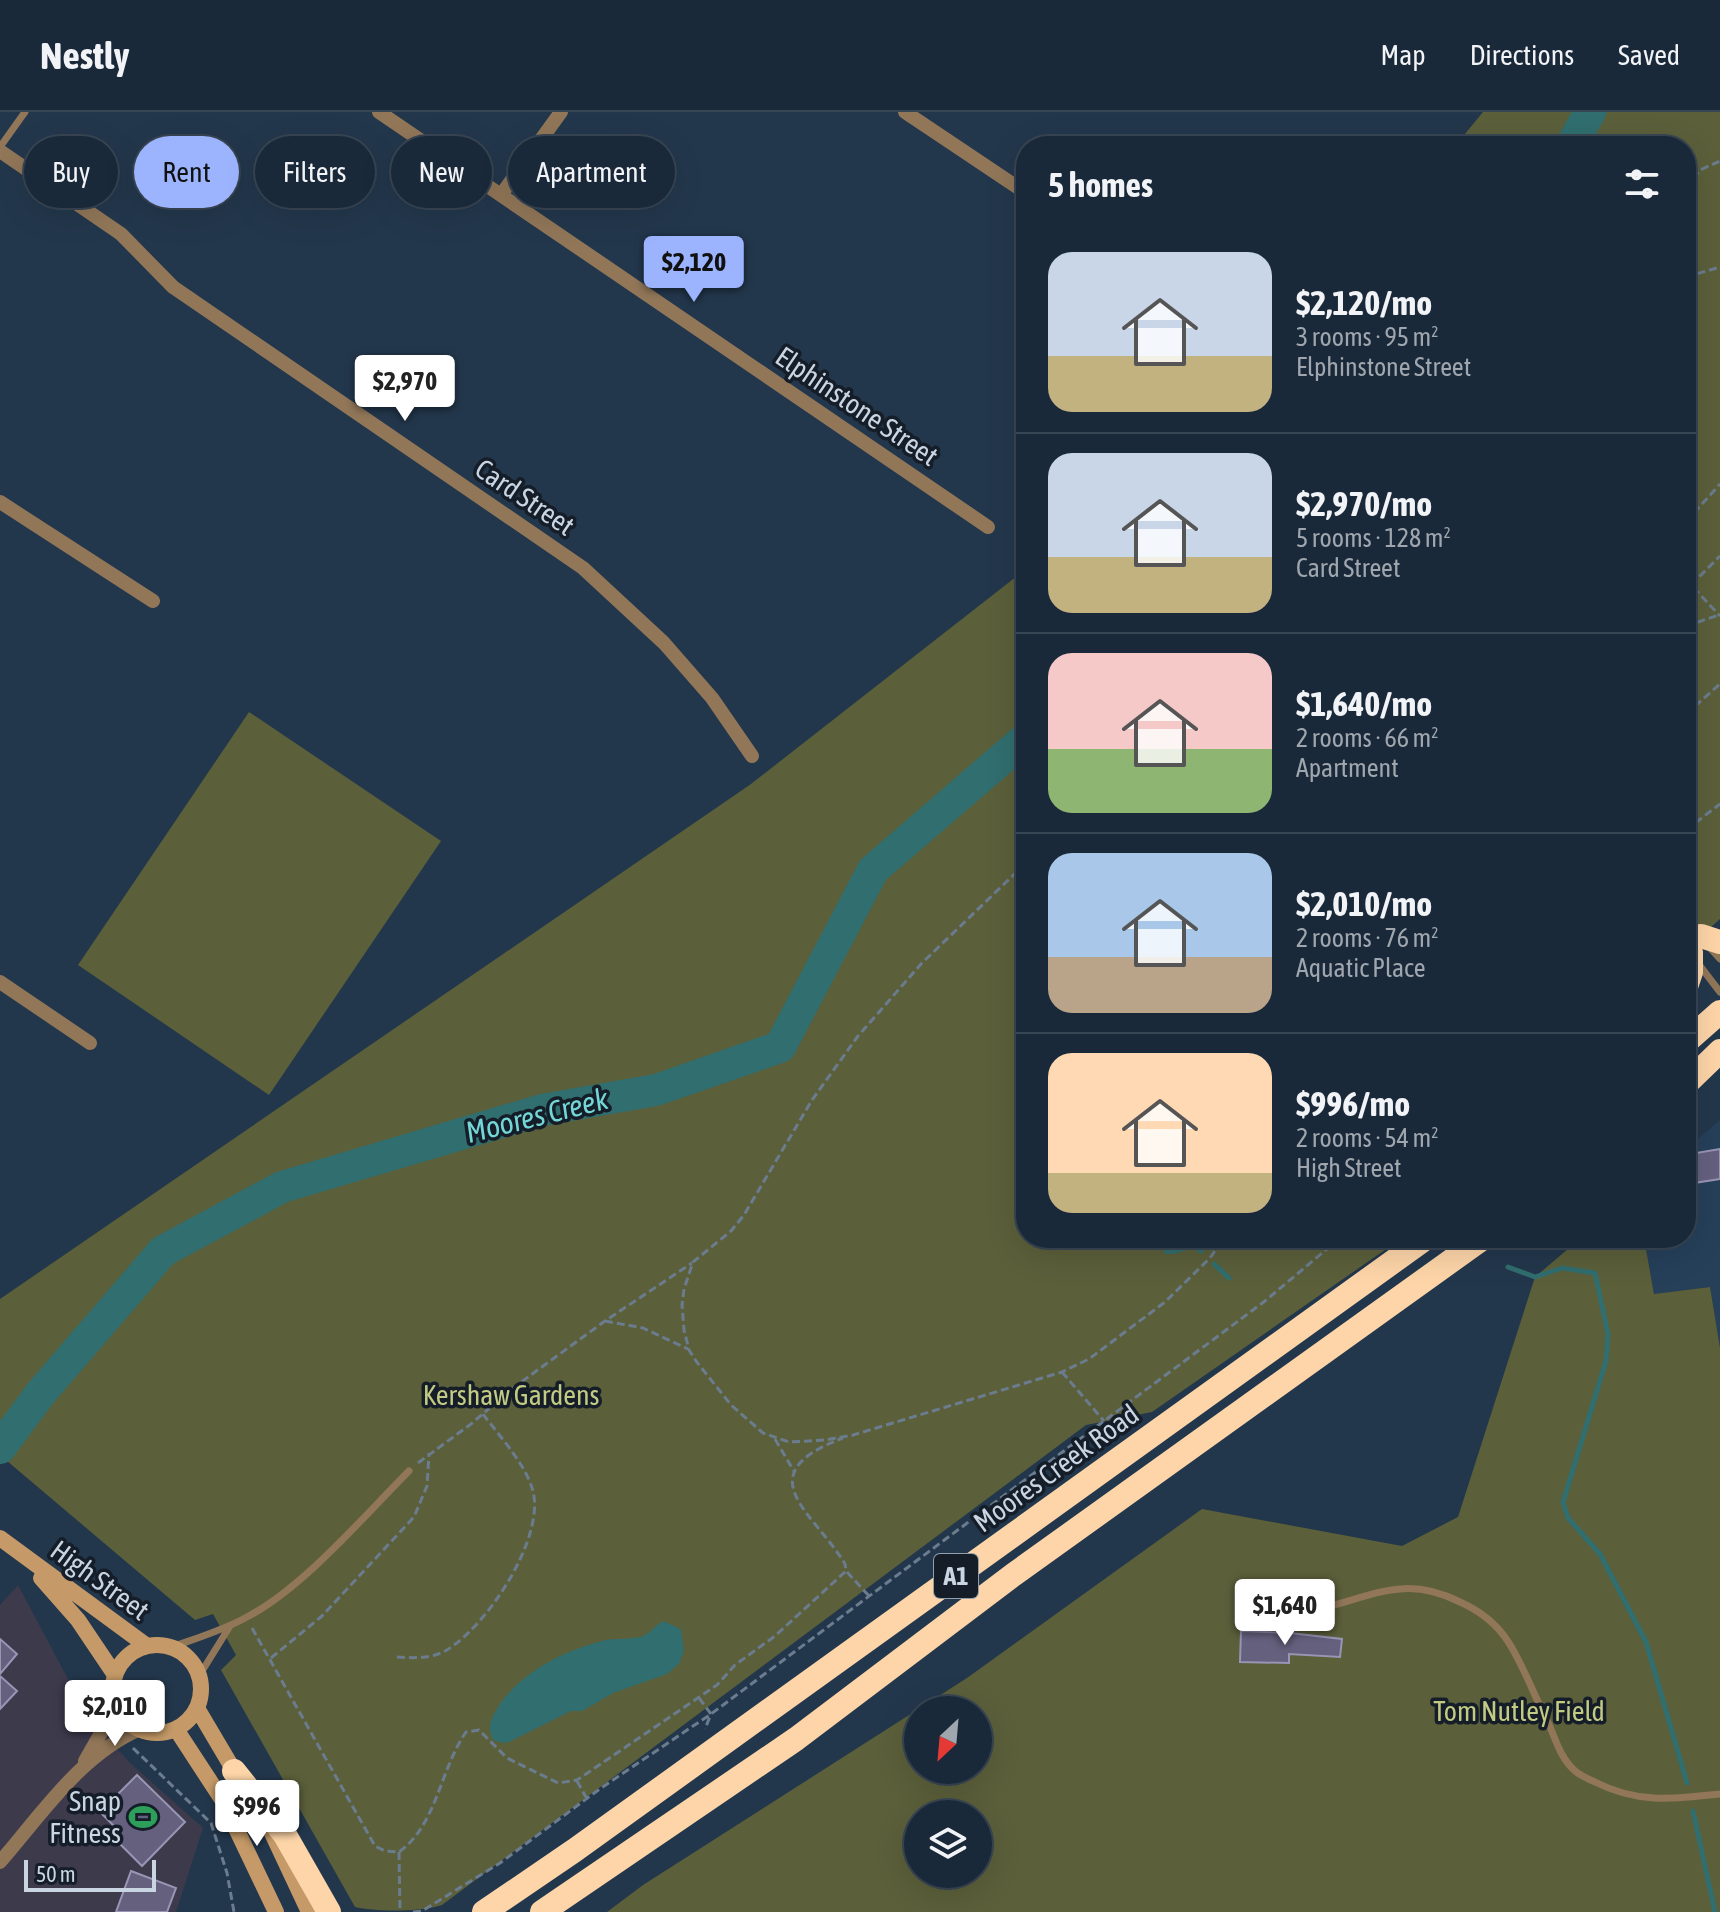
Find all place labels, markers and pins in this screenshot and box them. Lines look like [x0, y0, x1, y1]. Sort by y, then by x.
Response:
pin: $2,120 [629, 236, 759, 304]
pin: $2,970 [340, 355, 470, 423]
pin: $1,640 [1220, 1579, 1350, 1647]
pin: $2,010 [50, 1680, 180, 1748]
pin: $996 [210, 1780, 304, 1848]
place label: Snap Fitness [49, 1785, 121, 1849]
sports icon: Snap Fitness [128, 1802, 158, 1832]

